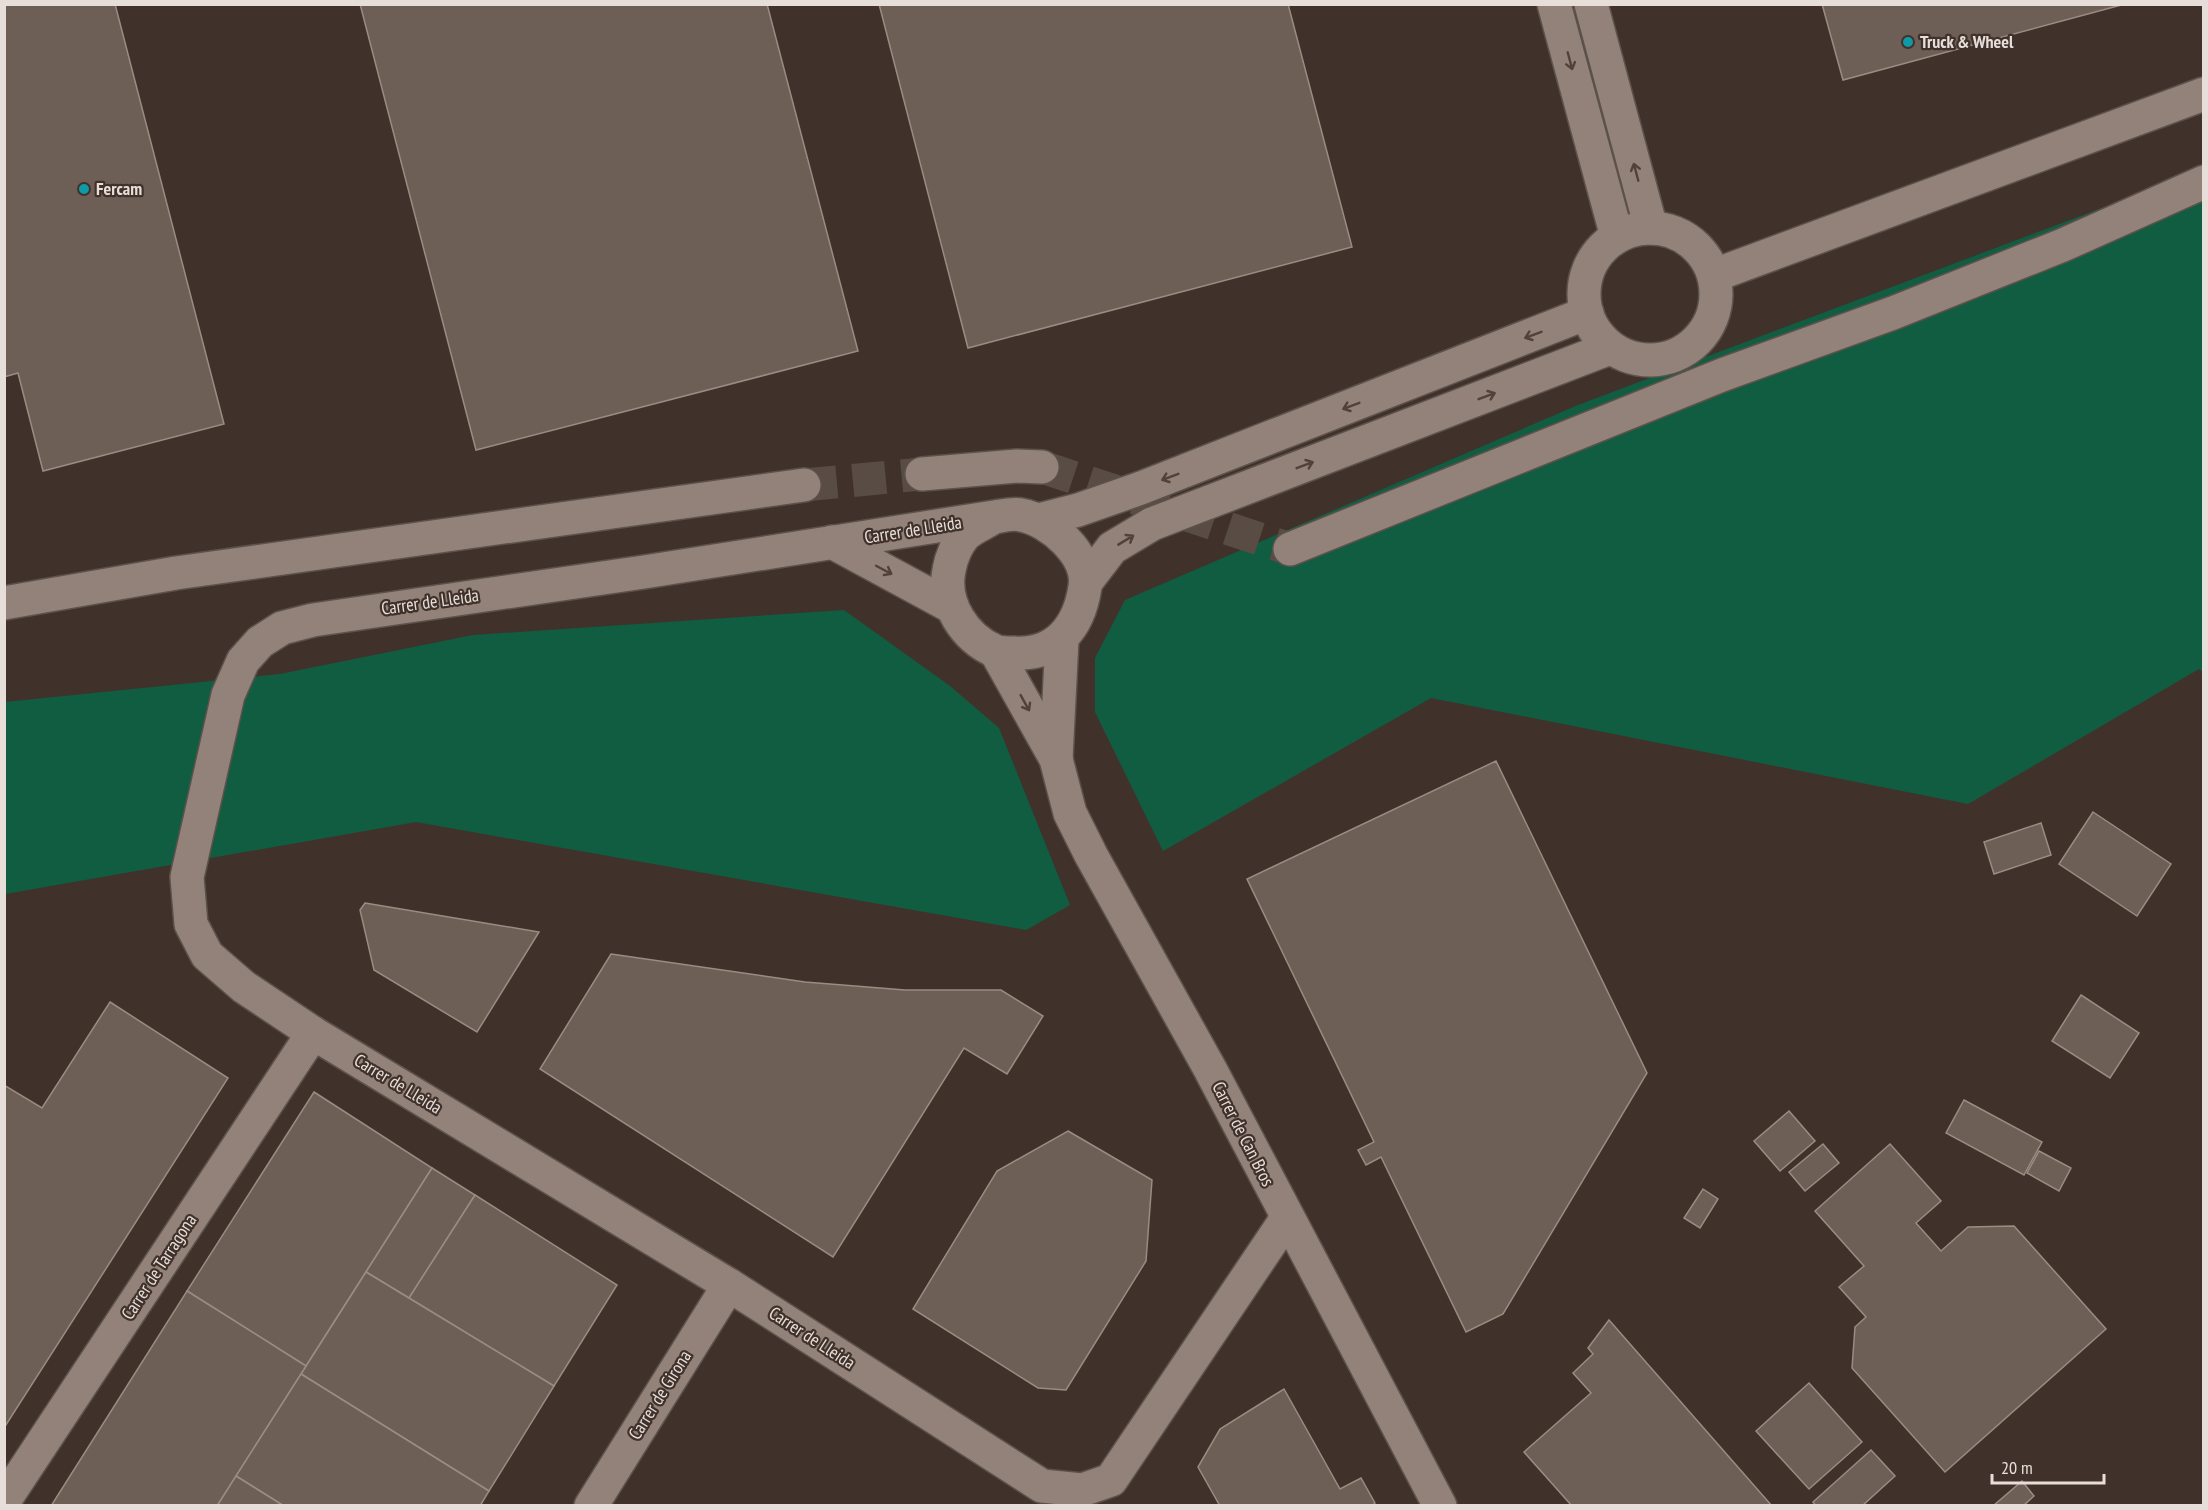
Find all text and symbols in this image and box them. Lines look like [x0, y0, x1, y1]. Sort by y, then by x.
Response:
place label: Truck & Wheel [1920, 30, 2014, 53]
marker: Truck & Wheel [1901, 35, 1915, 49]
one-way arrow [1564, 51, 1576, 70]
one-way arrow [1630, 163, 1641, 182]
place label: Fercam [96, 177, 142, 200]
marker: Fercam [77, 182, 91, 196]
one-way arrow [1524, 330, 1543, 341]
one-way arrow [1478, 389, 1496, 400]
one-way arrow [1343, 401, 1361, 412]
one-way arrow [1295, 459, 1314, 470]
one-way arrow [1161, 472, 1180, 483]
street label: Carrer de Lleida [863, 510, 963, 549]
one-way arrow [1117, 534, 1134, 546]
one-way arrow [875, 564, 892, 576]
street label: Carrer de Lleida [380, 583, 480, 620]
one-way arrow [1019, 694, 1031, 711]
street label: Carrer de Lleida [350, 1048, 446, 1119]
street label: Carrer de Can Bros [1207, 1078, 1280, 1190]
street label: Carrer de Tarragona [116, 1210, 201, 1324]
street label: Carrer de Lleida [765, 1301, 860, 1374]
street label: Carrer de Girona [623, 1346, 696, 1444]
scale bar [1992, 1447, 2104, 1485]
text: 20 m [2001, 1456, 2033, 1479]

